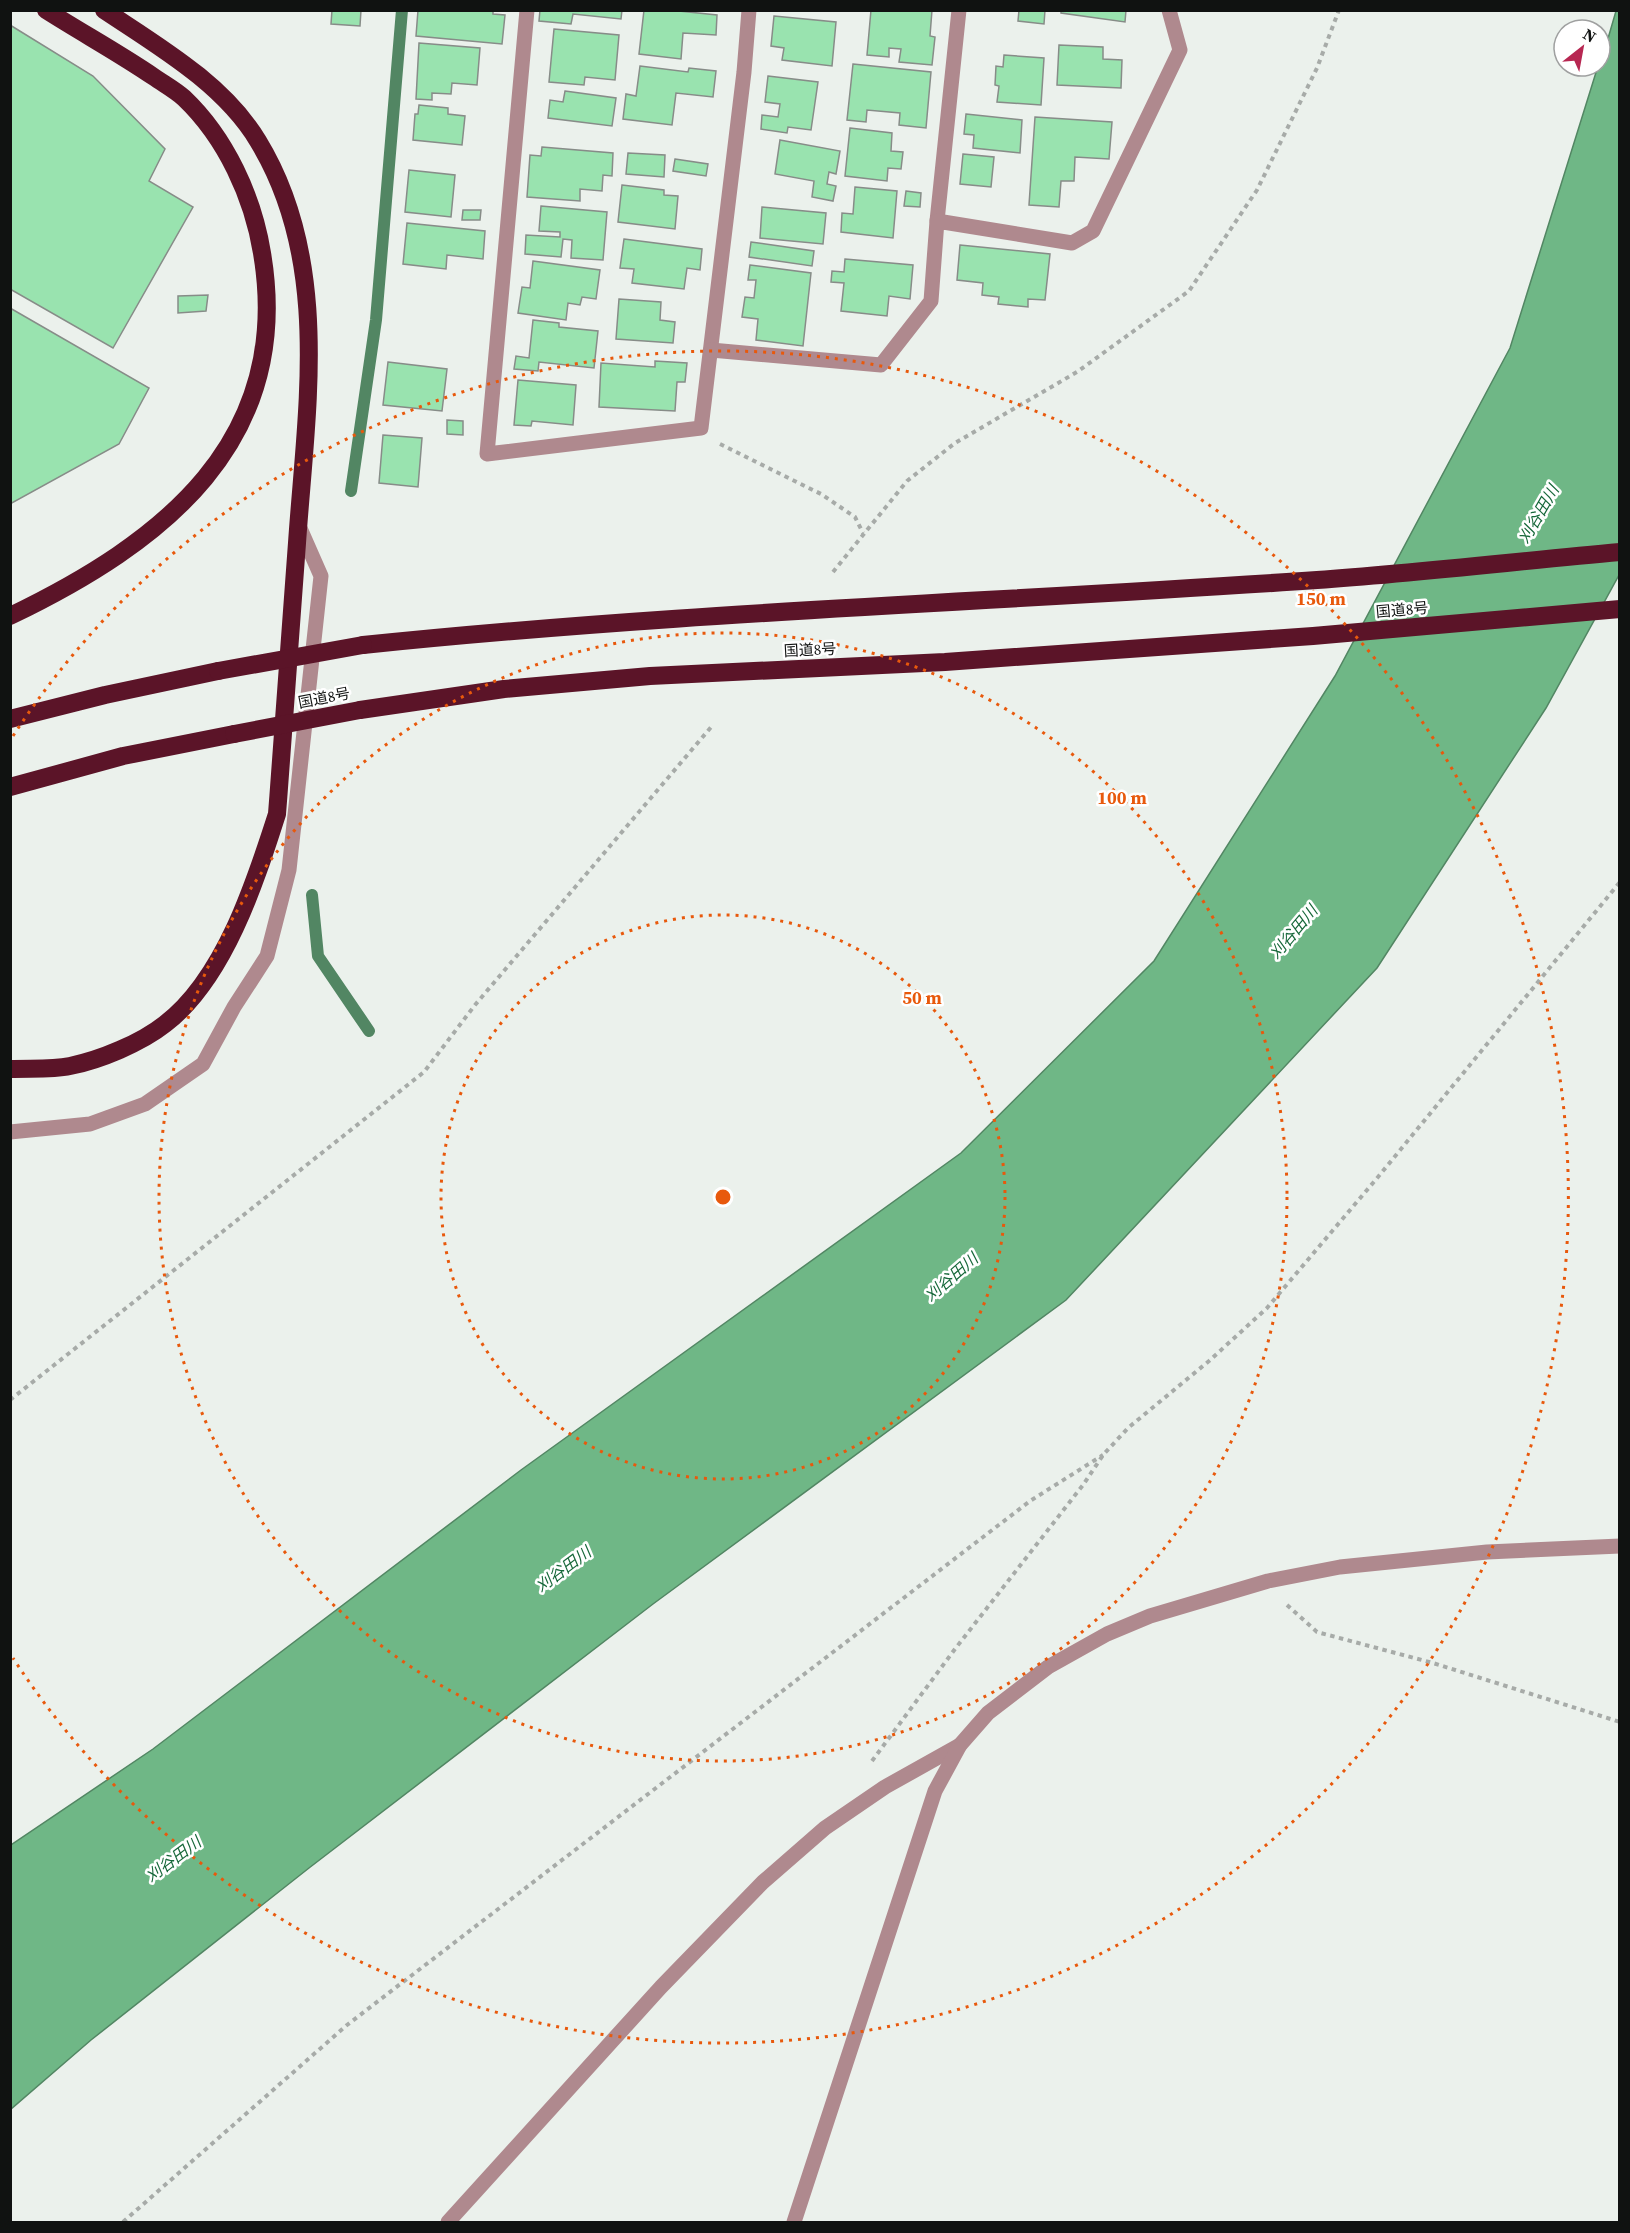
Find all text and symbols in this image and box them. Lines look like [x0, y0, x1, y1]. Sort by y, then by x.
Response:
north arrow [1552, 18, 1612, 78]
text: N [1579, 23, 1601, 48]
water label: 刈谷田川 [1512, 479, 1565, 547]
text: 150 m [1296, 586, 1346, 611]
street label: 国道8号 [1375, 597, 1429, 622]
street label: 国道8号 [783, 638, 837, 661]
street label: 国道8号 [296, 682, 352, 713]
text: 100 m [1097, 785, 1147, 810]
water label: 刈谷田川 [1264, 899, 1323, 964]
text: 50 m [902, 985, 942, 1010]
centre of rings [713, 1187, 733, 1207]
water label: 刈谷田川 [920, 1246, 984, 1306]
water label: 刈谷田川 [531, 1540, 597, 1597]
water label: 刈谷田川 [141, 1830, 207, 1887]

